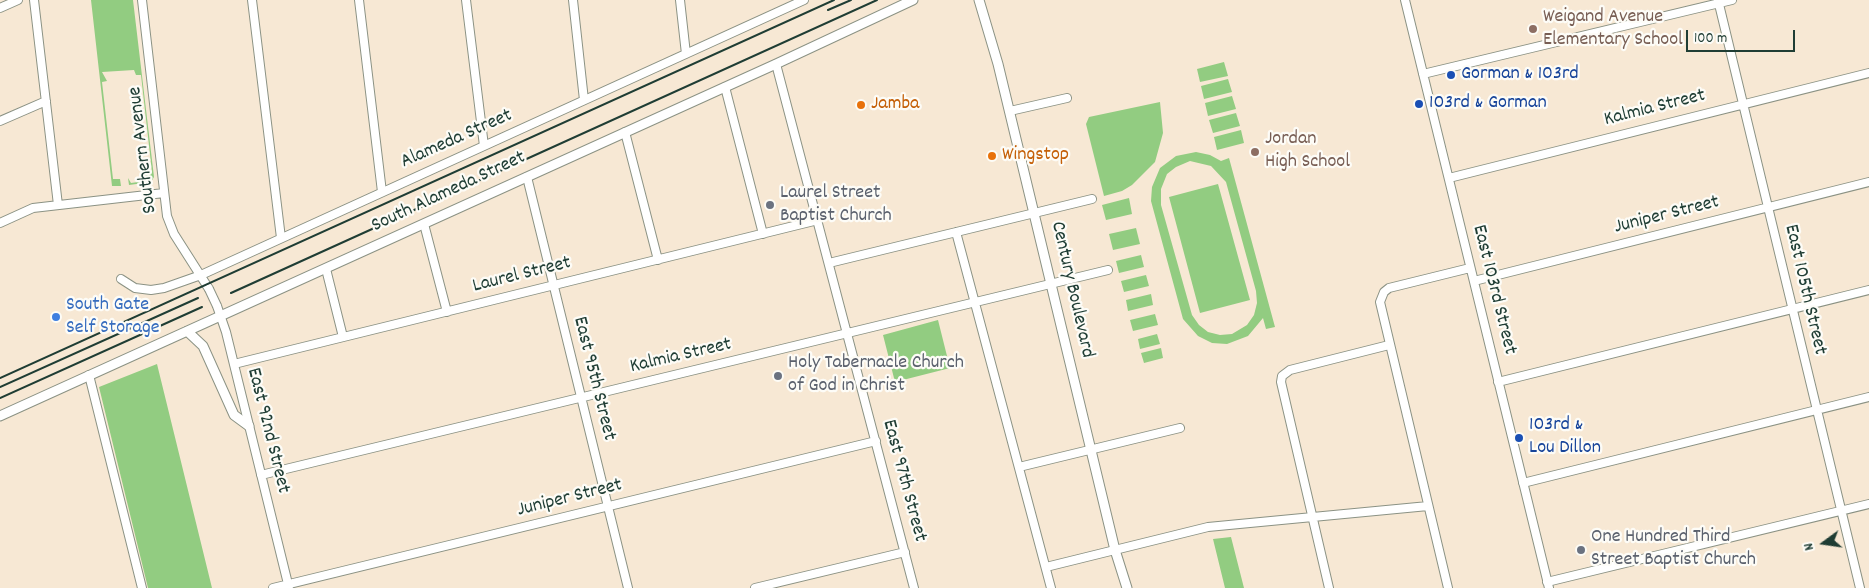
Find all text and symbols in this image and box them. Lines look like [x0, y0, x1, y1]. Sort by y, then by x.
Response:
place label: Weigand Avenue Elementary School [1543, 6, 1683, 53]
scale bar [1689, 20, 1798, 52]
marker: Weigand Avenue Elementary School [1527, 23, 1539, 35]
text: 100 m [1694, 28, 1727, 50]
place label: Gorman & 103rd [1461, 63, 1579, 87]
marker: Gorman & 103rd [1445, 69, 1457, 81]
street label: Southern Avenue [124, 85, 164, 215]
street label: Kalmia Street [1602, 85, 1708, 133]
place label: 103rd & Gorman [1429, 92, 1547, 116]
place label: Jamba [871, 93, 919, 117]
marker: 103rd & Gorman [1413, 98, 1425, 110]
marker: Jamba [855, 99, 867, 111]
street label: Alameda Street [398, 105, 516, 175]
place label: Jordan High School [1265, 128, 1350, 175]
place label: Wingstop [1002, 144, 1069, 168]
marker: Jordan High School [1249, 146, 1261, 158]
street label: South Alameda Street [368, 147, 530, 239]
marker: Wingstop [986, 150, 998, 162]
place label: Laurel Street Baptist Church [780, 182, 892, 229]
street label: Juniper Street [1612, 191, 1722, 241]
marker: Laurel Street Baptist Church [764, 199, 776, 211]
street label: Century Boulevard [1044, 220, 1098, 360]
street label: East 105th Street [1777, 222, 1831, 358]
street label: East 103rd Street [1465, 223, 1521, 357]
street label: Laurel Street [470, 252, 574, 300]
place label: South Gate Self Storage [66, 294, 159, 341]
marker: South Gate Self Storage [50, 311, 62, 323]
street label: East 95th Street [566, 314, 620, 444]
street label: Kalmia Street [628, 334, 734, 380]
place label: Holy Tabernacle Church of God in Christ [788, 352, 964, 399]
street label: East 92nd Street [240, 366, 294, 496]
marker: Holy Tabernacle Church of God in Christ [772, 370, 784, 382]
place label: 103rd & Lou Dillon [1529, 414, 1601, 461]
street label: East 97th Street [875, 417, 931, 545]
marker: 103rd & Lou Dillon [1513, 432, 1525, 444]
street label: Juniper Street [515, 474, 625, 524]
north arrow [1799, 518, 1849, 568]
place label: One Hundred Third Street Baptist Church [1591, 526, 1756, 573]
text: N [1799, 541, 1820, 552]
marker: One Hundred Third Street Baptist Church [1575, 544, 1587, 556]

